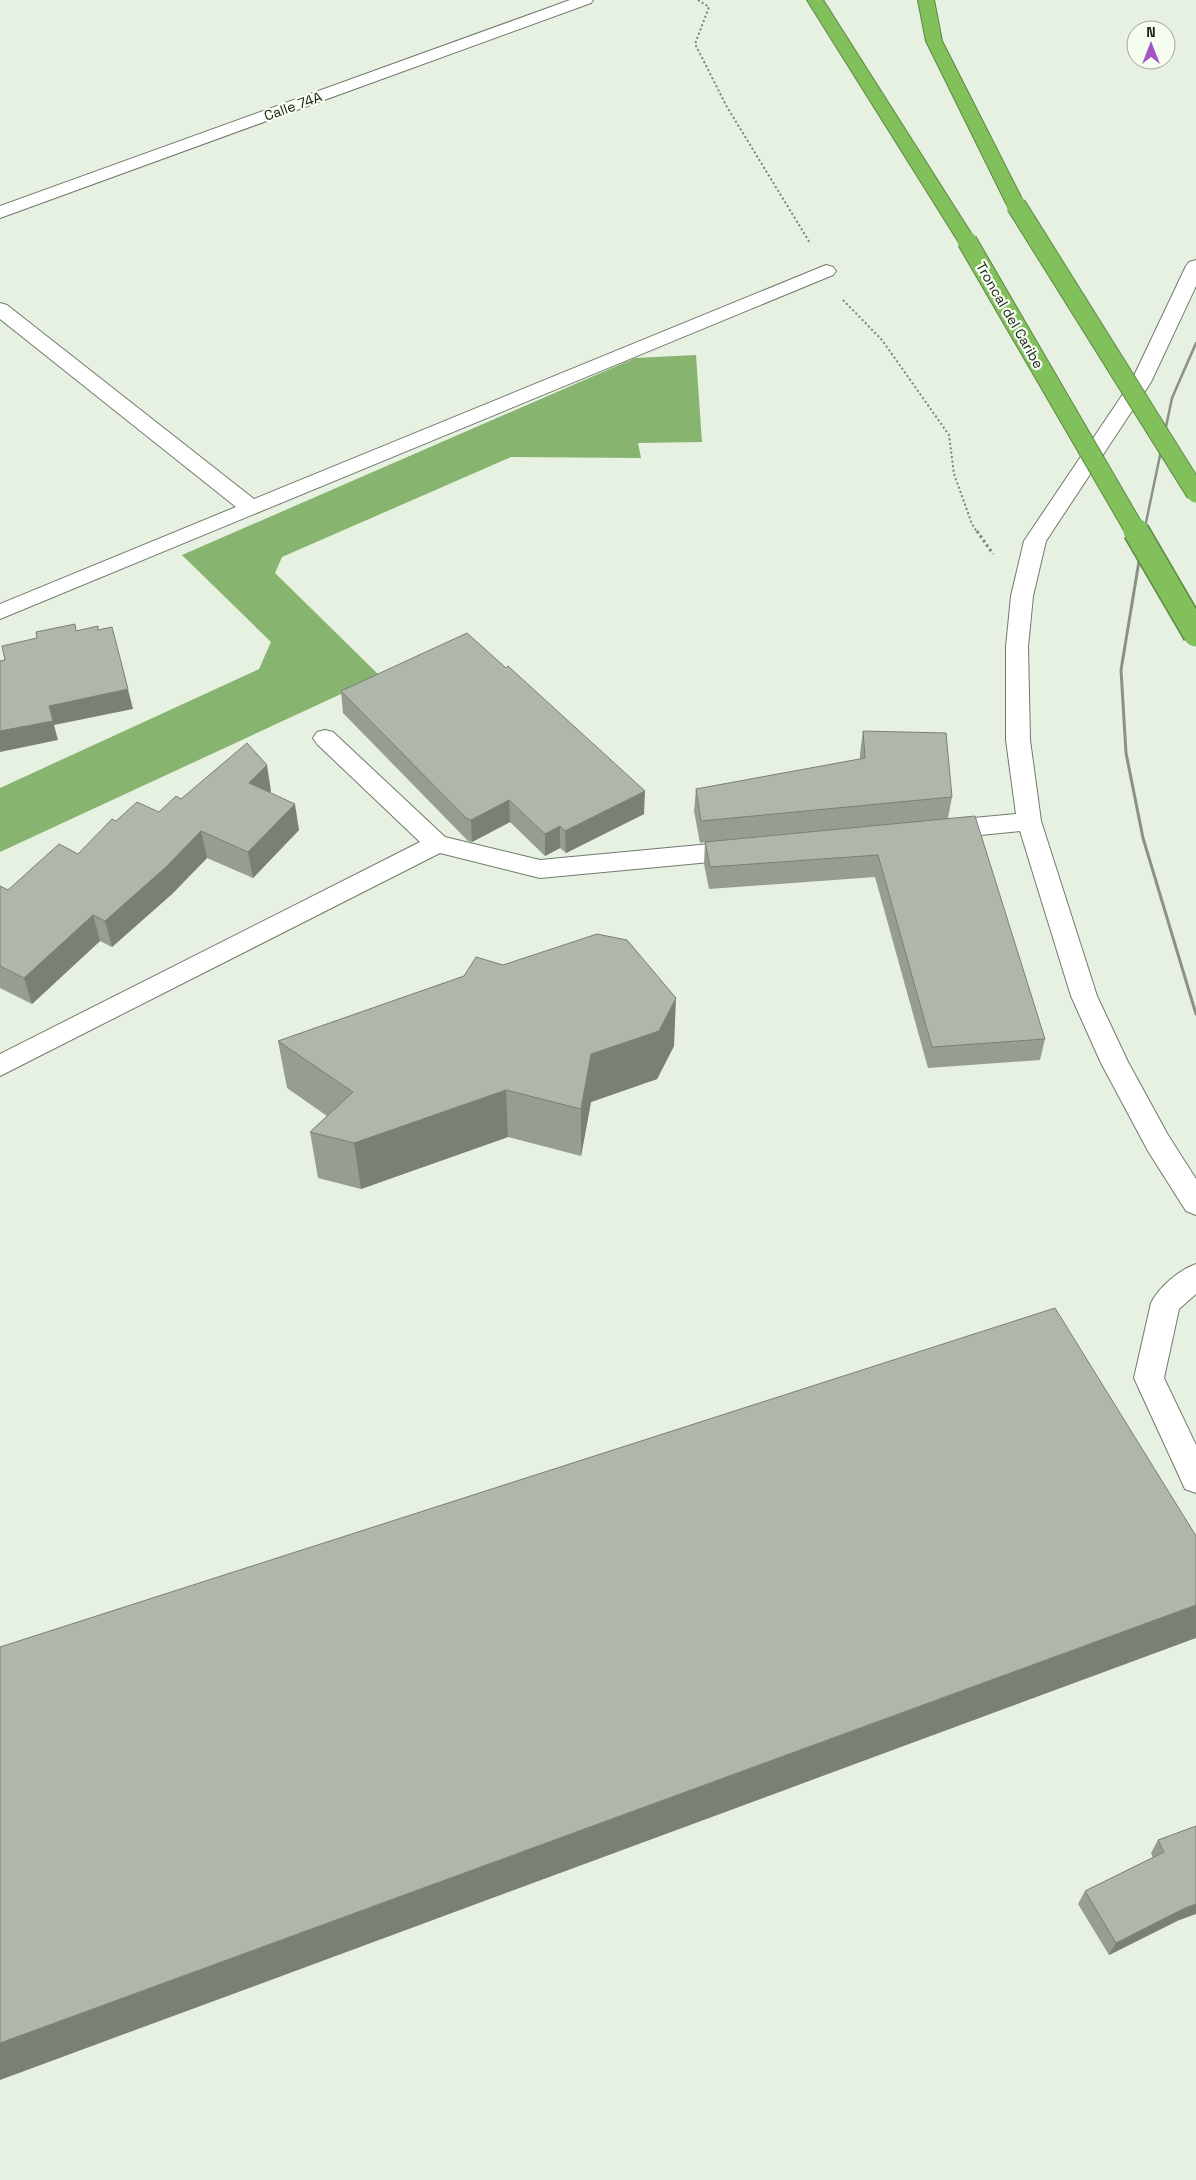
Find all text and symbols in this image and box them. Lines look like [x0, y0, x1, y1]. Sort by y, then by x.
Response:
north arrow [1126, 20, 1176, 70]
text: N [1146, 23, 1156, 41]
street label: Calle 74A [262, 87, 325, 125]
street label: Troncal del Caribe [972, 258, 1048, 372]

